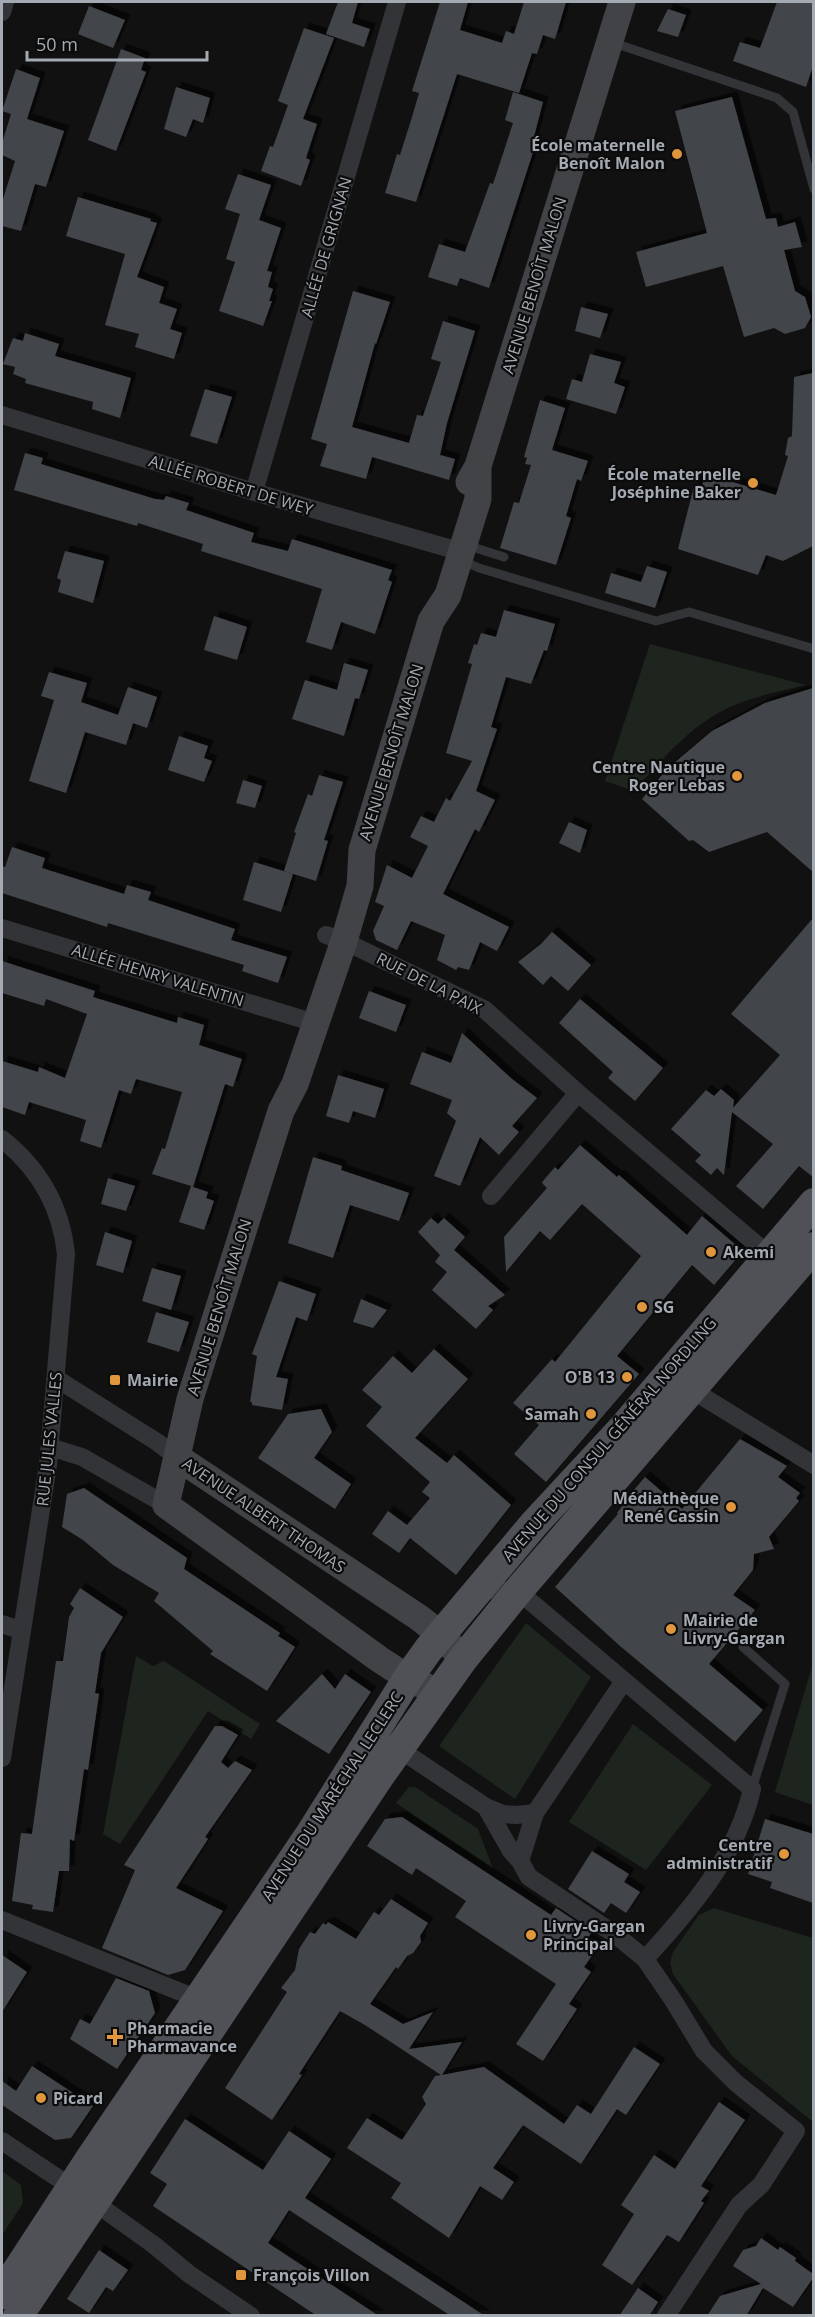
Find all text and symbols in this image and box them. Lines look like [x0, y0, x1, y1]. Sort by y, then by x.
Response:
scale bar [27, 24, 207, 62]
text: 50 m [36, 32, 78, 56]
place label: École maternelle Benoît Malon [531, 134, 665, 174]
marker: École maternelle Benoît Malon [670, 147, 684, 161]
street label: ALLÉE DE GRIGNAN [295, 174, 357, 320]
street label: AVENUE BENOÎT MALON [497, 194, 571, 376]
street label: ALLÉE ROBERT DE WEY [146, 450, 316, 520]
place label: École maternelle Joséphine Baker [607, 463, 741, 503]
marker: École maternelle Joséphine Baker [746, 476, 760, 490]
street label: AVENUE BENOÎT MALON [354, 661, 428, 843]
place label: Centre Nautique Roger Lebas [592, 756, 725, 796]
marker: Centre Nautique Roger Lebas [730, 769, 744, 783]
street label: ALLÉE HENRY VALENTIN [69, 938, 247, 1012]
street label: RUE DE LA PAIX [373, 947, 486, 1019]
street label: AVENUE BENOÎT MALON [182, 1216, 256, 1398]
place label: Akemi [723, 1241, 774, 1263]
marker: Akemi [704, 1245, 718, 1259]
place label: SG [654, 1296, 674, 1318]
marker: SG [635, 1300, 649, 1314]
street label: AVENUE DU CONSUL GÉNÉRAL NORDLING [497, 1312, 721, 1566]
place label: O'B 13 [565, 1366, 615, 1388]
place label: Mairie [127, 1369, 178, 1391]
marker: O'B 13 [620, 1370, 634, 1384]
street label: RUE JULES VALLES [31, 1371, 67, 1507]
marker: Mairie [108, 1373, 122, 1387]
place label: Samah [525, 1403, 579, 1425]
marker: Samah [584, 1407, 598, 1421]
street label: AVENUE ALBERT THOMAS [178, 1452, 350, 1578]
place label: Médiathèque René Cassin [613, 1487, 719, 1527]
marker: Médiathèque René Cassin [724, 1500, 738, 1514]
place label: Mairie de Livry-Gargan [683, 1609, 785, 1649]
marker: Mairie de Livry-Gargan [664, 1622, 678, 1636]
street label: AVENUE DU MARÉCHAL LECLERC [256, 1687, 408, 1905]
place label: Centre administratif [666, 1834, 773, 1874]
marker: Centre administratif [777, 1847, 791, 1861]
place label: Livry-Gargan Principal [543, 1915, 645, 1955]
marker: Livry-Gargan Principal [524, 1928, 538, 1942]
place label: Pharmacie Pharmavance [127, 2017, 237, 2057]
marker: Pharmacie Pharmavance [108, 2030, 122, 2044]
place label: Picard [53, 2087, 103, 2109]
marker: Picard [34, 2091, 48, 2105]
place label: François Villon [253, 2264, 370, 2286]
marker: François Villon [234, 2268, 248, 2282]

